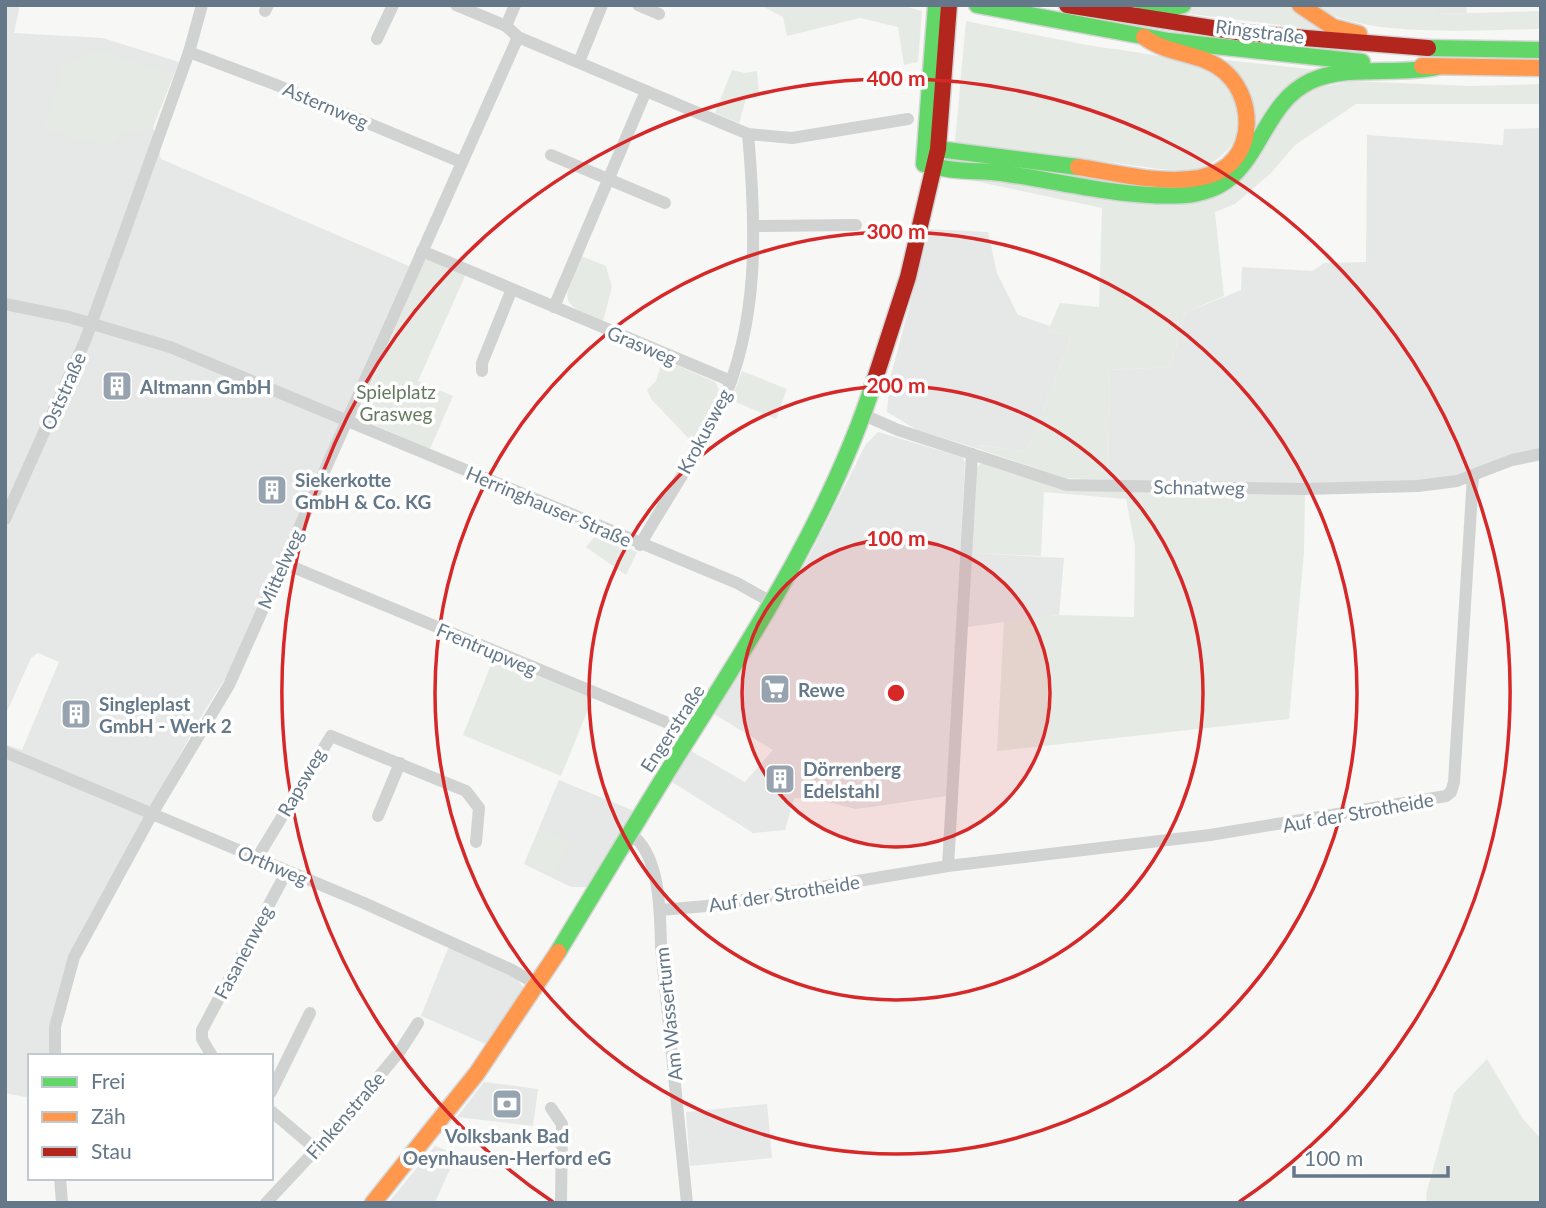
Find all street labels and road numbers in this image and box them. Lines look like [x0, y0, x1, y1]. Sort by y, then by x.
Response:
street label: Ringstraße [1214, 14, 1306, 48]
street label: Asternweg [280, 77, 372, 133]
street label: Grasweg [604, 320, 680, 370]
street label: Oststraße [36, 349, 90, 433]
street label: Krokusweg [672, 384, 736, 477]
street label: Herringhauser Straße [463, 461, 635, 551]
street label: Schnatweg [1153, 475, 1245, 499]
street label: Mittelweg [252, 526, 308, 612]
street label: Frentrupweg [433, 618, 541, 680]
street label: Engerstraße [635, 680, 709, 776]
street label: Rapsweg [272, 744, 330, 820]
street label: Auf der Strotheide [1281, 787, 1435, 837]
street label: Orthweg [234, 840, 312, 890]
street label: Auf der Strotheide [707, 870, 861, 916]
street label: Fasanenweg [209, 901, 277, 1003]
street label: Am Wasserturm [650, 946, 686, 1082]
street label: Finkenstraße [301, 1067, 389, 1163]

